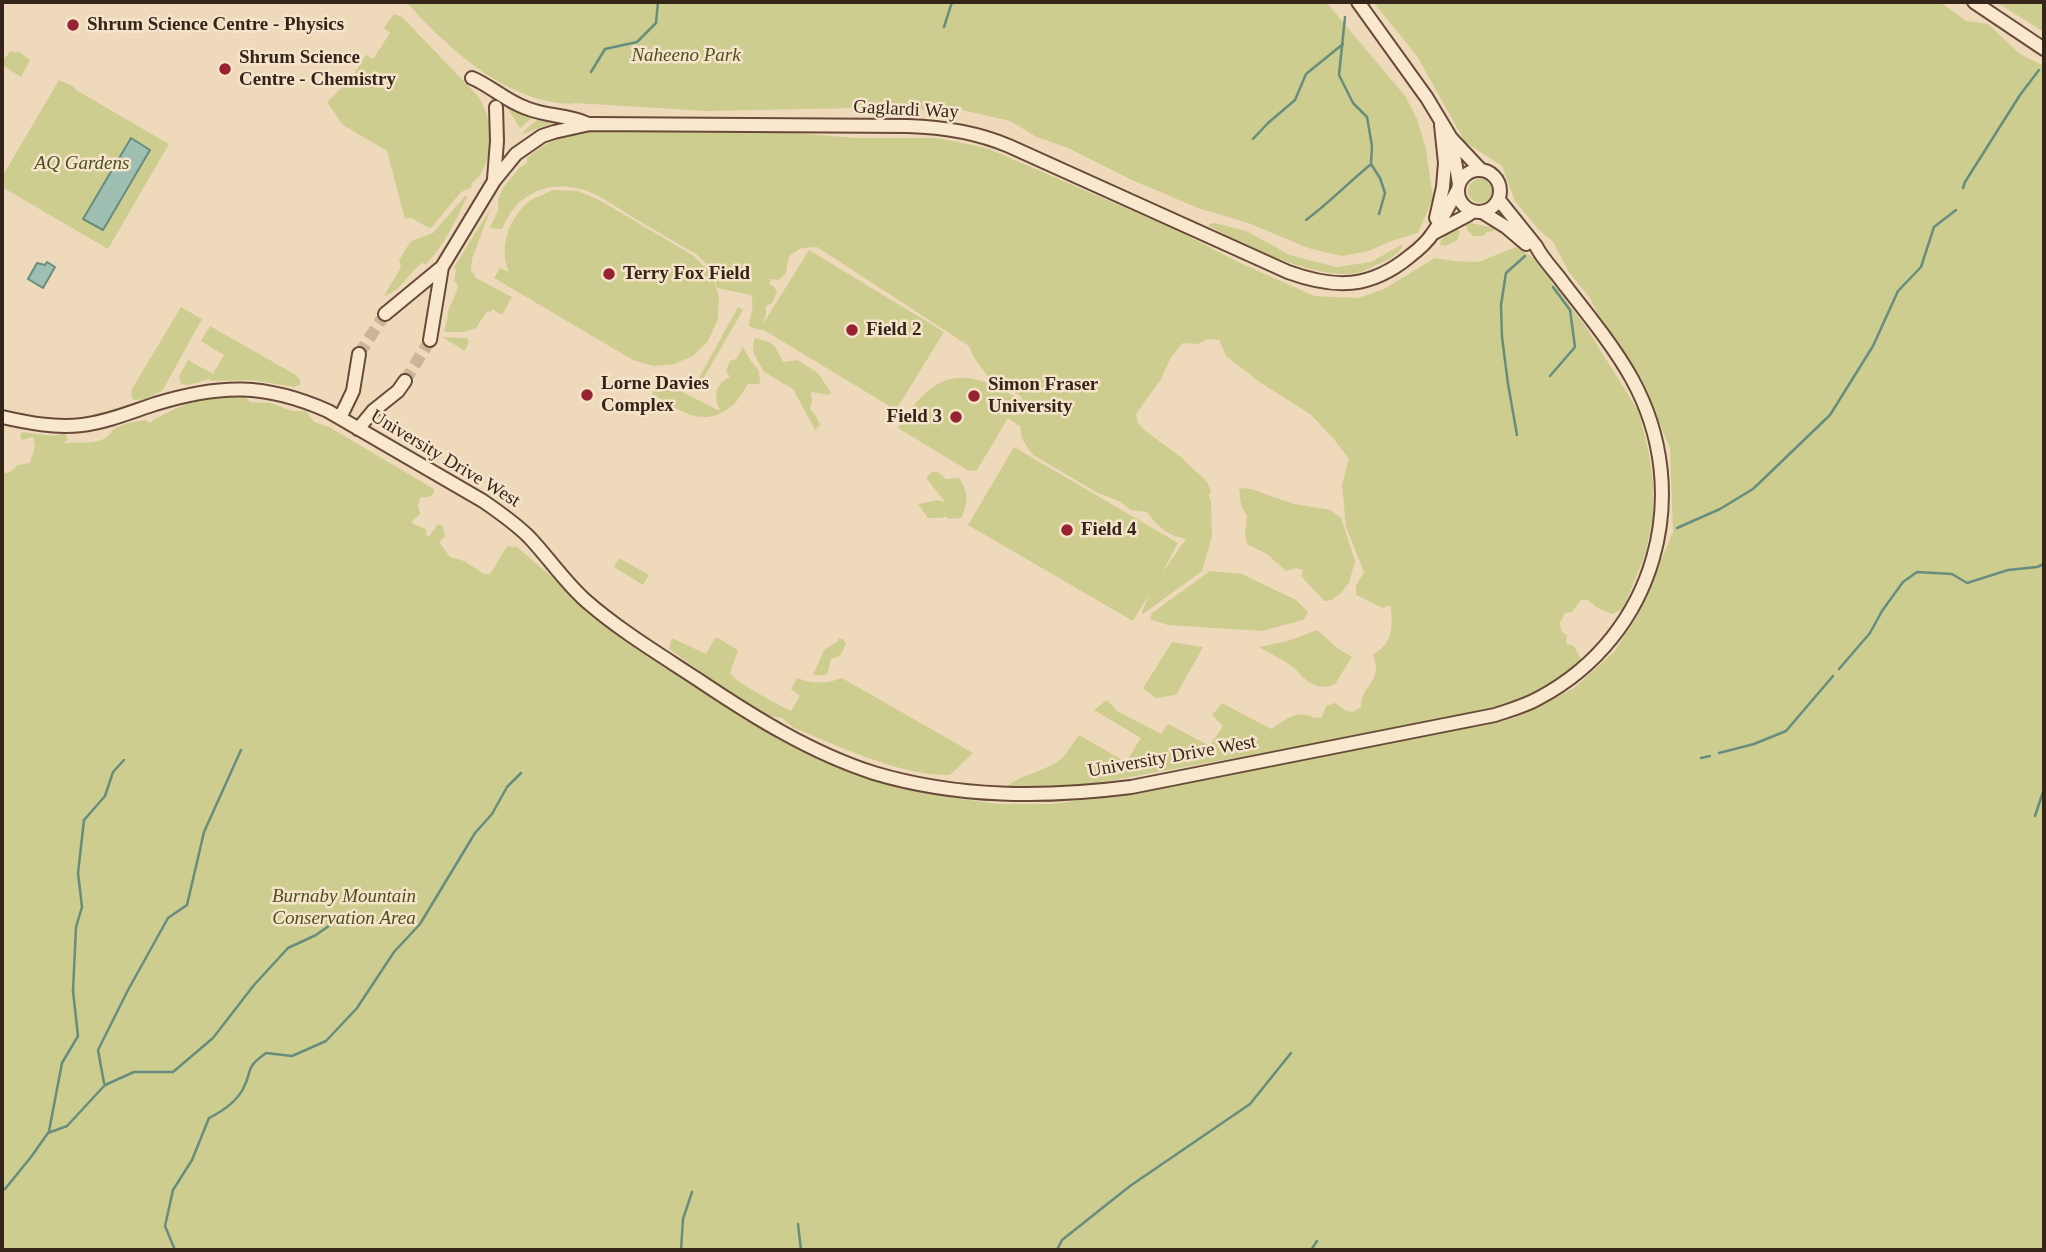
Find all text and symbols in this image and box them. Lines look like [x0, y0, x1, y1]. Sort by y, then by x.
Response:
place label: Shrum Science Centre - Physics [87, 14, 344, 36]
marker: Shrum Science Centre - Physics [65, 17, 81, 33]
park label: Naheeno Park [631, 45, 741, 67]
place label: Shrum Science Centre - Chemistry [239, 47, 396, 91]
marker: Shrum Science Centre - Chemistry [217, 61, 233, 77]
street label: Gaglardi Way [853, 96, 959, 124]
park label: AQ Gardens [35, 153, 129, 175]
place label: Terry Fox Field [623, 263, 750, 285]
marker: Terry Fox Field [601, 266, 617, 282]
place label: Field 2 [866, 319, 921, 341]
marker: Field 2 [844, 322, 860, 338]
place label: Lorne Davies Complex [601, 373, 709, 417]
place label: Simon Fraser University [988, 374, 1098, 418]
marker: Lorne Davies Complex [579, 387, 595, 403]
marker: Simon Fraser University [966, 388, 982, 404]
street label: University Drive West [366, 405, 524, 513]
place label: Field 3 [887, 406, 942, 428]
marker: Field 3 [948, 409, 964, 425]
place label: Field 4 [1081, 519, 1136, 541]
marker: Field 4 [1059, 522, 1075, 538]
street label: University Drive West [1086, 731, 1258, 783]
park label: Burnaby Mountain Conservation Area [272, 886, 416, 930]

